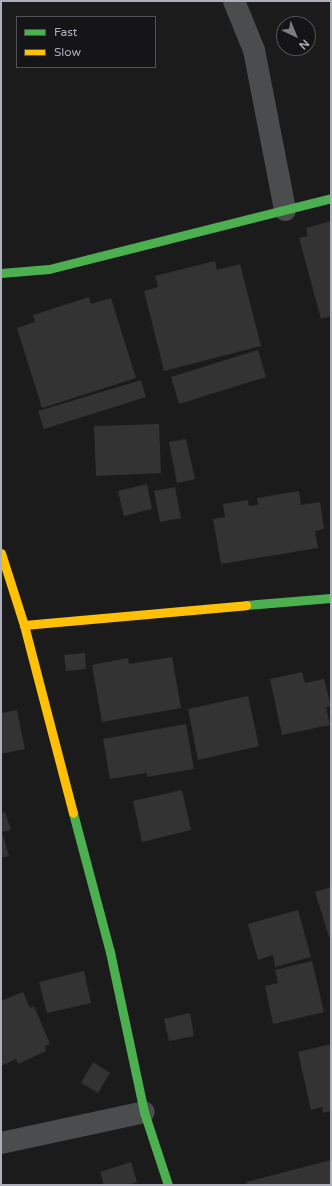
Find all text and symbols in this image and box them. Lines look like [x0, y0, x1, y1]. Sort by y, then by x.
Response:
legend [16, 16, 156, 68]
north arrow [276, 16, 316, 56]
text: Fast [54, 25, 77, 39]
text: N [296, 37, 312, 52]
text: Slow [54, 45, 81, 59]

